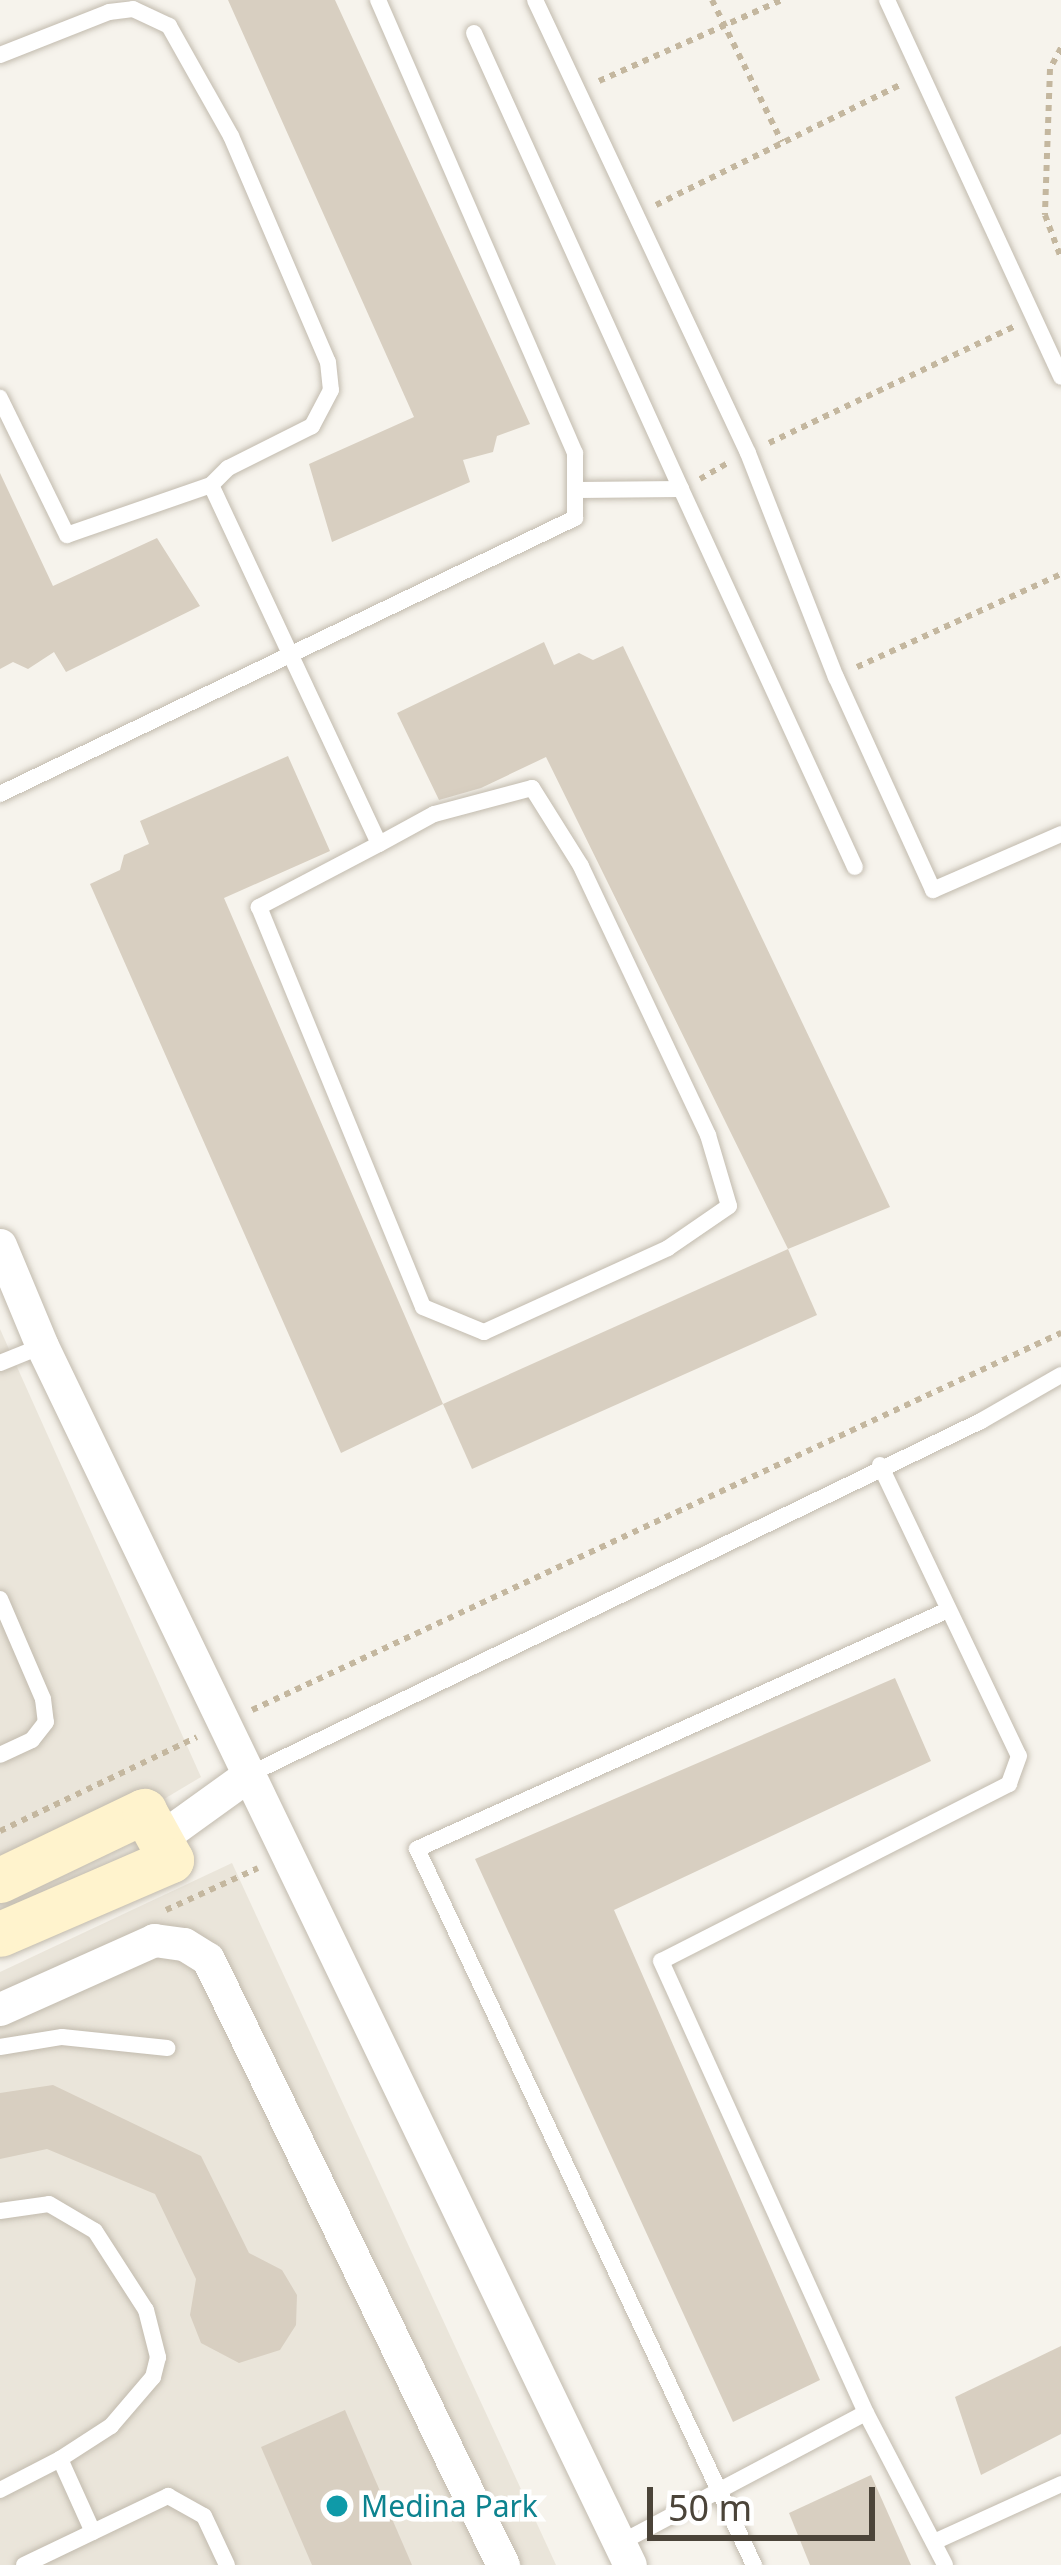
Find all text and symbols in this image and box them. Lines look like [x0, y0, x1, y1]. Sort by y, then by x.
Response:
scale bar [653, 2463, 881, 2537]
text: 50 m [668, 2483, 752, 2532]
place label: Medina Park [361, 2488, 538, 2524]
marker: Medina Park [324, 2493, 350, 2519]

